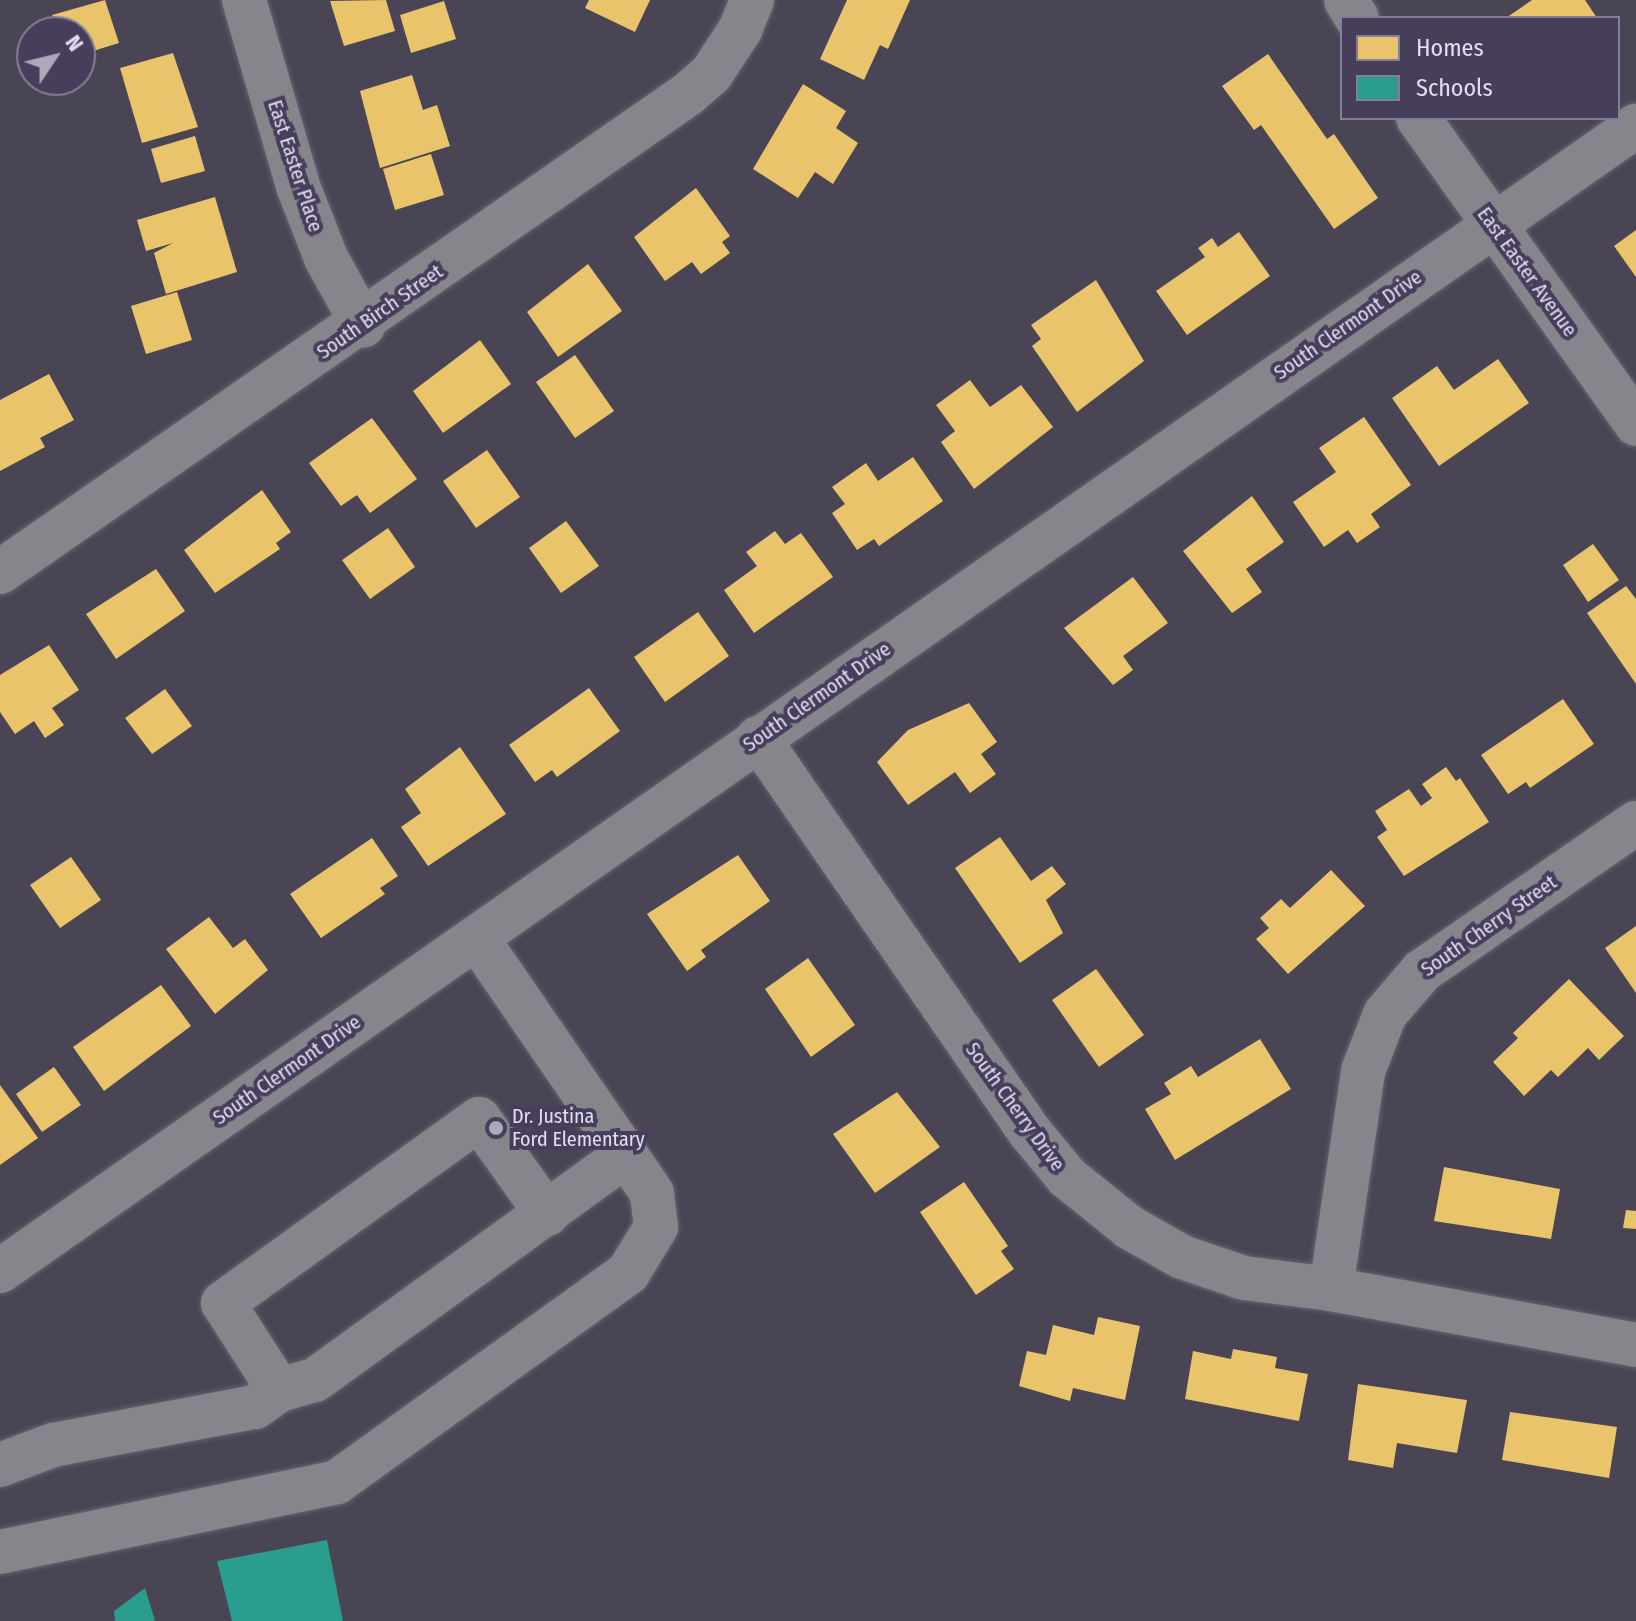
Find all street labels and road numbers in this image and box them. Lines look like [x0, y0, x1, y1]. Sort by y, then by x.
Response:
street label: East Easter Place [262, 97, 328, 235]
street label: East Easter Avenue [1472, 203, 1582, 341]
street label: South Birch Street [312, 260, 448, 364]
street label: South Clermont Drive [1270, 265, 1426, 385]
street label: South Clermont Drive [739, 637, 895, 757]
street label: South Cherry Street [1417, 870, 1561, 982]
street label: South Clermont Drive [209, 1010, 365, 1130]
street label: South Cherry Drive [960, 1038, 1070, 1176]

